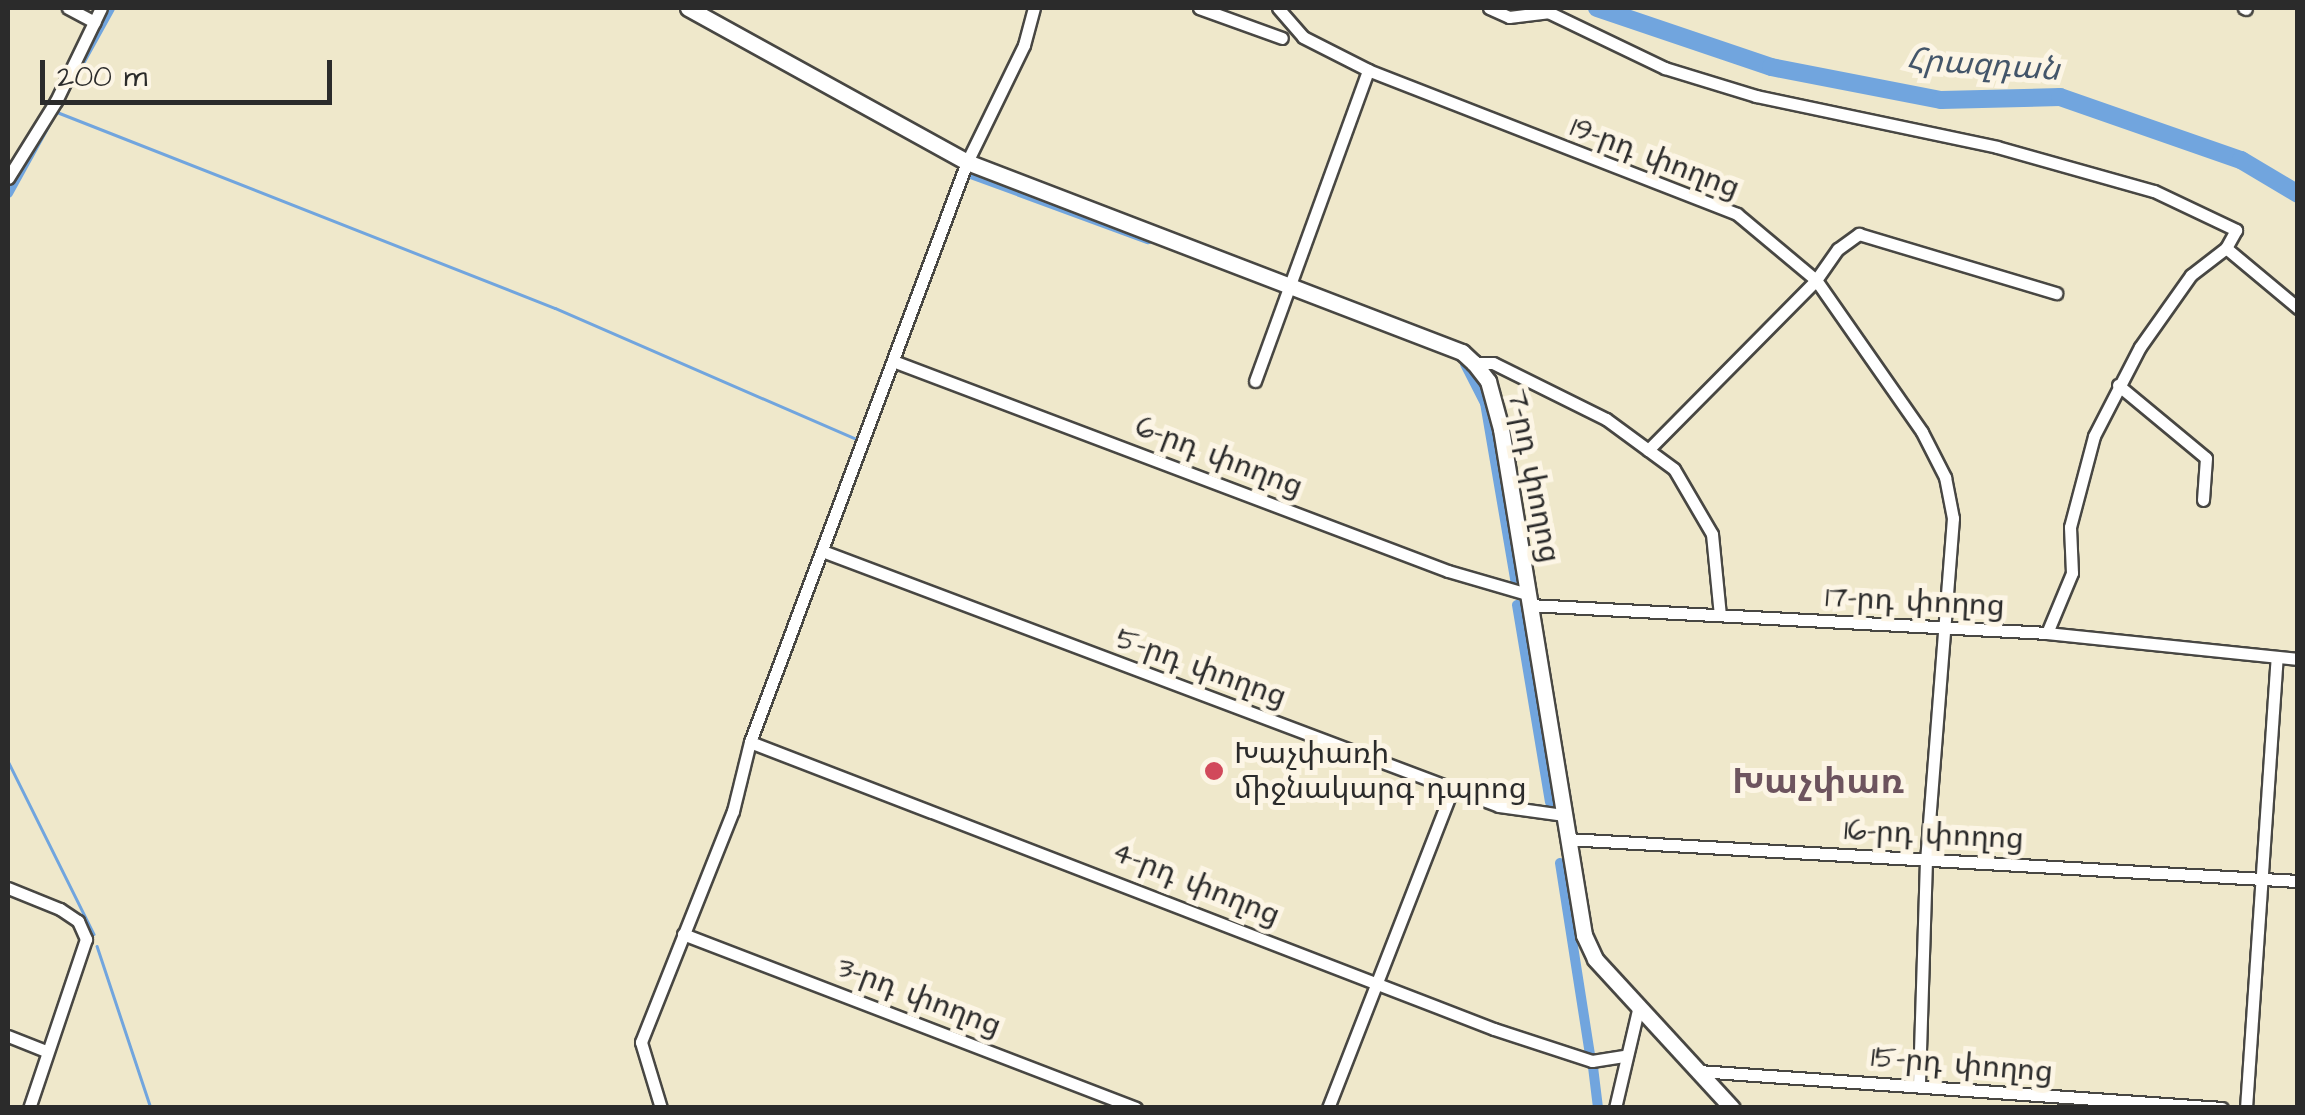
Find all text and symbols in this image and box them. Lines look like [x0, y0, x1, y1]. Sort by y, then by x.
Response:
scale bar [45, 40, 338, 102]
water label: Հրազդան [1905, 42, 2061, 90]
text: 200 m [57, 56, 147, 98]
street label: 19-րդ փողոց [1565, 109, 1745, 207]
street label: 7-րդ փողոց [1499, 386, 1567, 566]
street label: 6-րդ փողոց [1130, 409, 1308, 505]
street label: 17-րդ փողոց [1824, 579, 2006, 625]
street label: 5-րդ փողոց [1111, 621, 1291, 715]
place label: Խաչփառի միջնակարգ դպրոց [1234, 736, 1527, 806]
marker: Խաչփառի միջնակարգ դպրոց [1203, 760, 1225, 782]
district label: Խաչփառ [1732, 762, 1904, 804]
street label: 16-րդ փողոց [1843, 812, 2025, 858]
street label: 4-րդ փողոց [1107, 834, 1285, 934]
street label: 3-րդ փողոց [832, 949, 1006, 1045]
street label: 15-րդ փողոց [1870, 1039, 2054, 1091]

